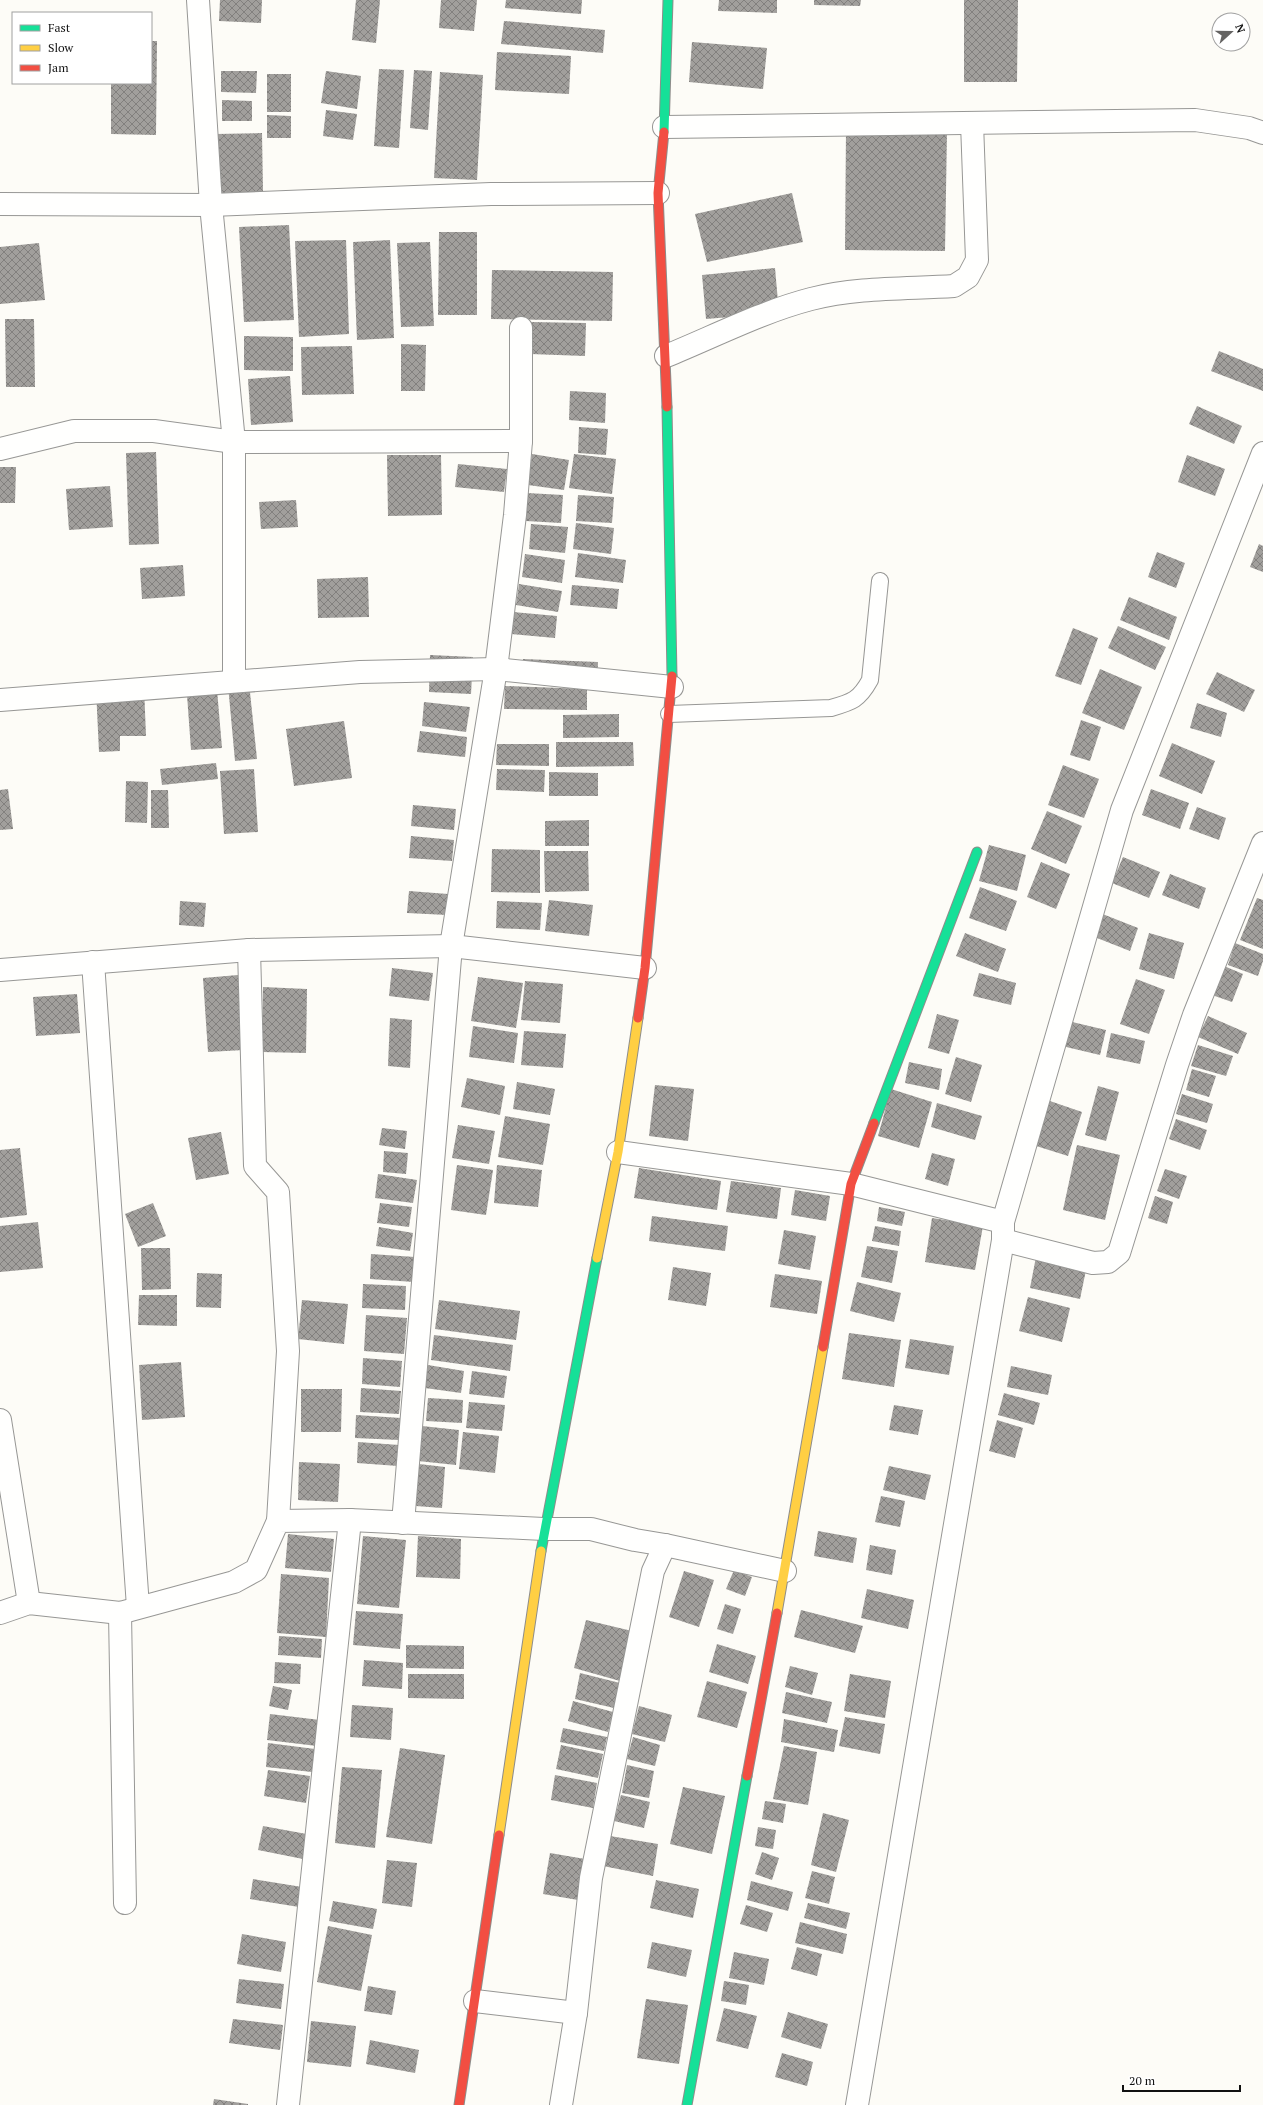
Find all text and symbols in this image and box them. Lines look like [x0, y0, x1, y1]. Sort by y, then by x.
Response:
legend [12, 12, 152, 84]
north arrow [1211, 12, 1251, 52]
text: Fast [48, 20, 71, 35]
text: N [1232, 22, 1249, 35]
text: Slow [48, 40, 74, 55]
text: Jam [48, 60, 69, 75]
scale bar [1123, 2067, 1240, 2093]
text: 20 m [1129, 2073, 1156, 2088]

